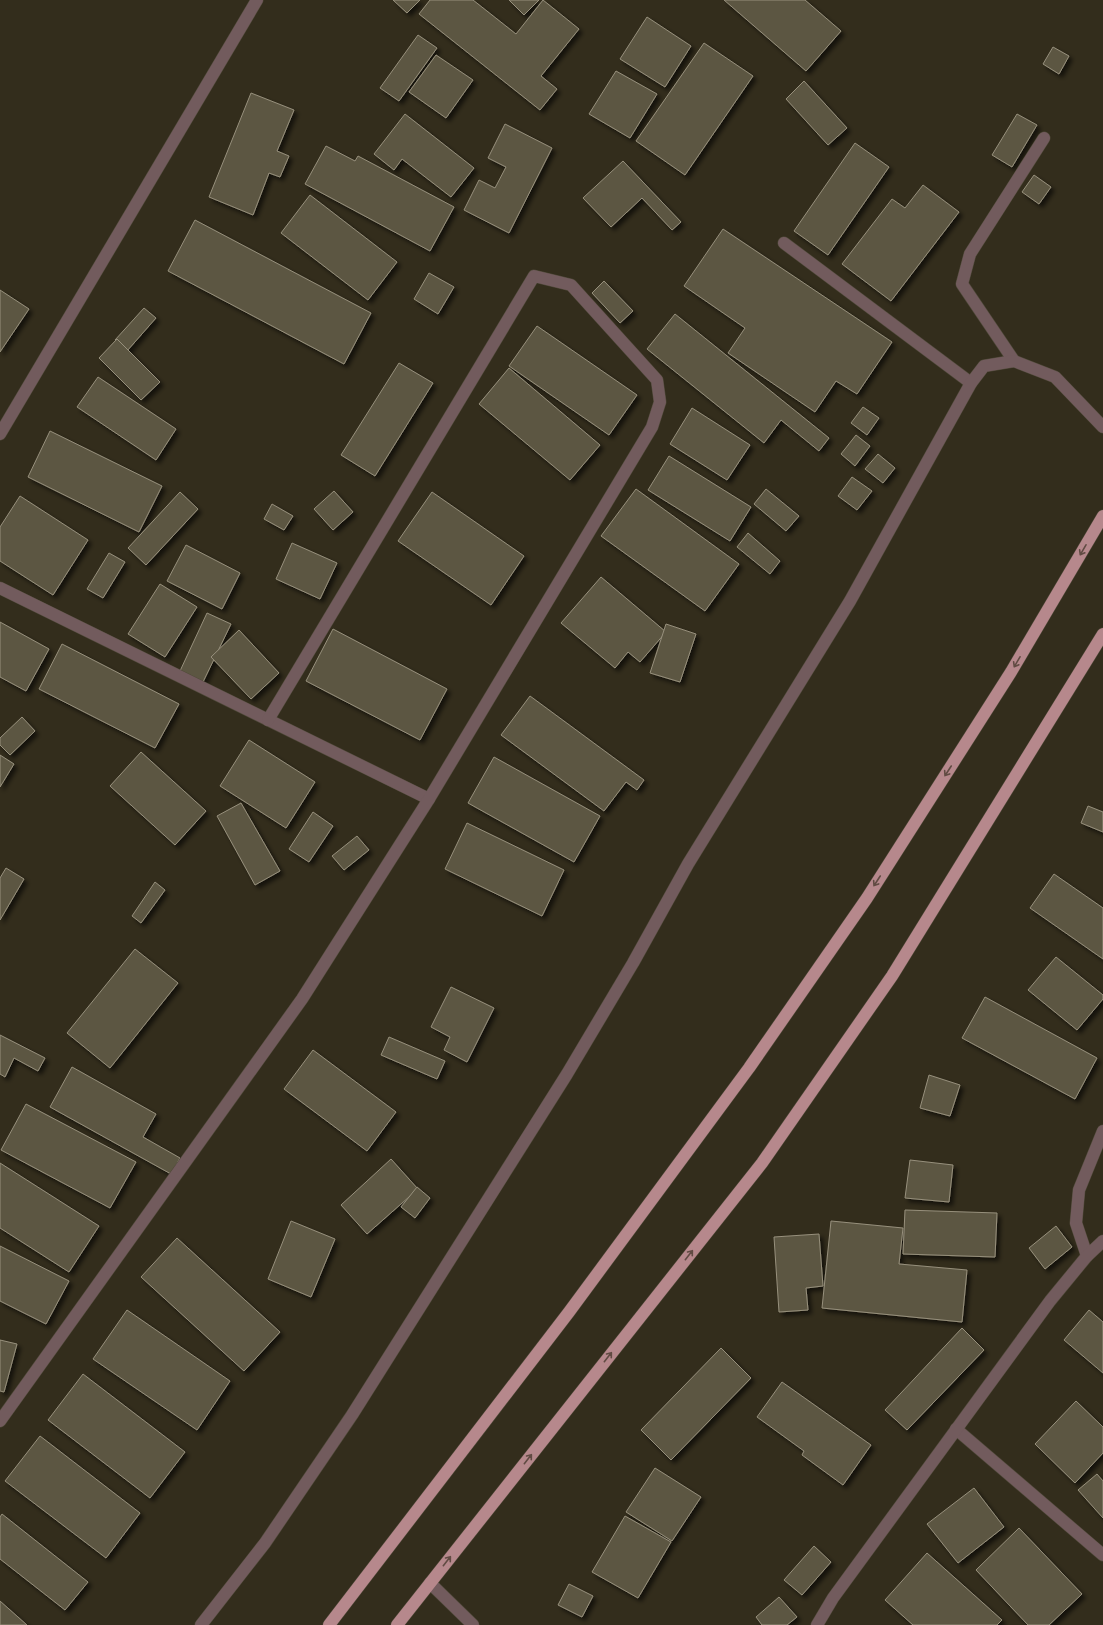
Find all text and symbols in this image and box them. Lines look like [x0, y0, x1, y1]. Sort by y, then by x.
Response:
one-way arrow [1079, 544, 1087, 556]
one-way arrow [1013, 656, 1021, 668]
one-way arrow [943, 766, 952, 777]
one-way arrow [873, 875, 881, 887]
one-way arrow [685, 1250, 693, 1261]
one-way arrow [604, 1352, 613, 1363]
one-way arrow [523, 1453, 532, 1464]
one-way arrow [443, 1555, 451, 1566]

